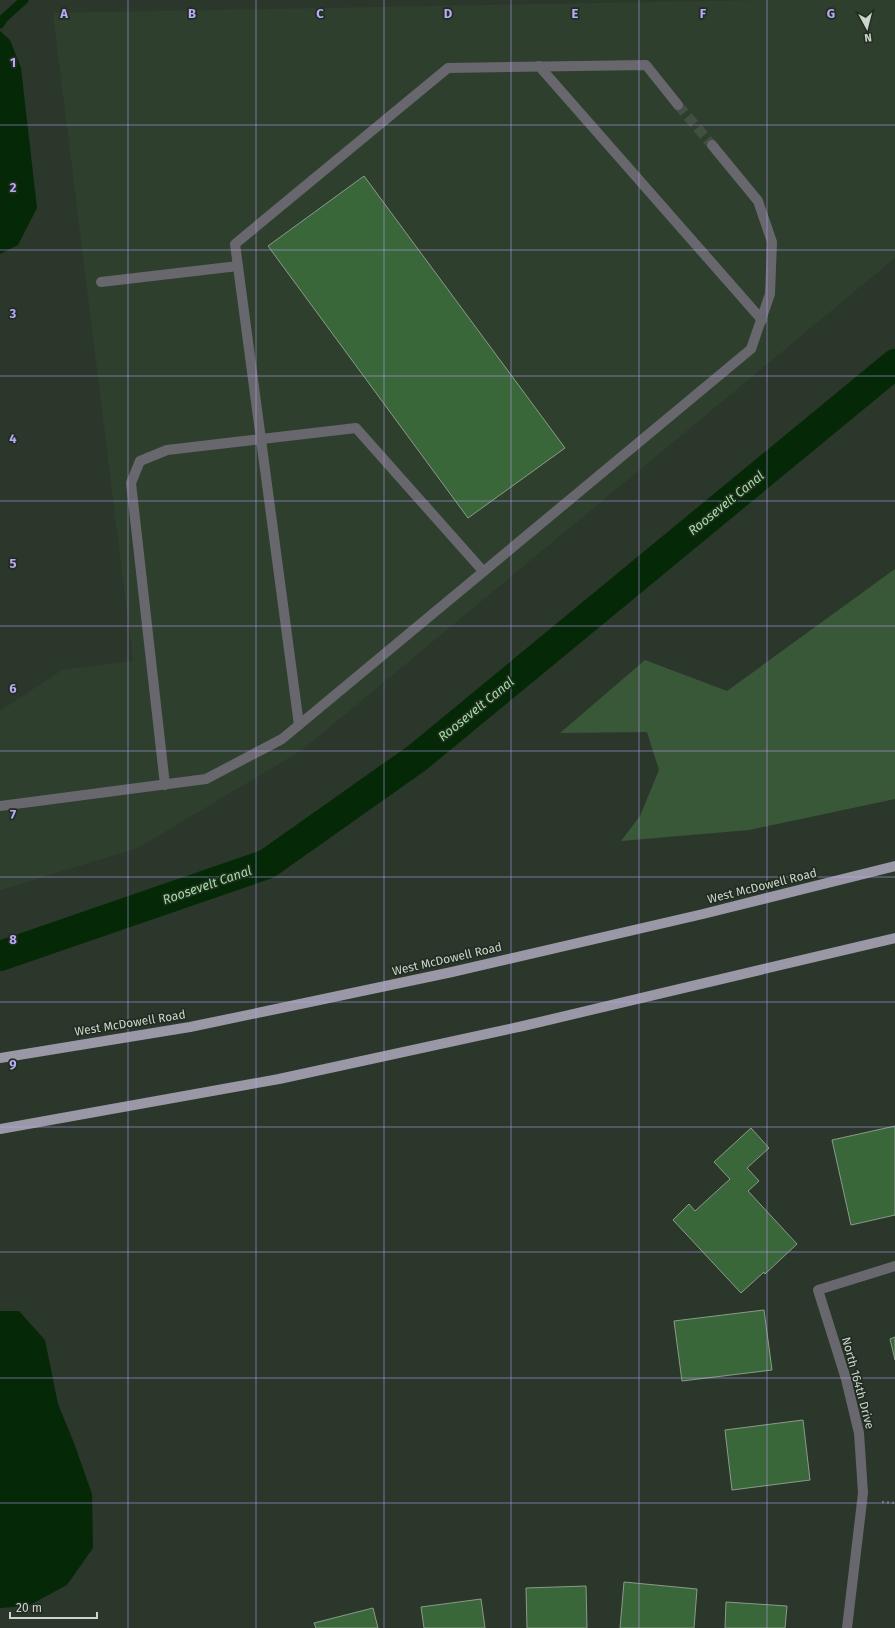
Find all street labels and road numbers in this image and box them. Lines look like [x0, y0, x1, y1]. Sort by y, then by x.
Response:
street label: West McDowell Road [706, 866, 818, 906]
street label: West McDowell Road [391, 940, 503, 978]
street label: West McDowell Road [73, 1007, 187, 1039]
street label: North 164th Drive [839, 1335, 877, 1431]

